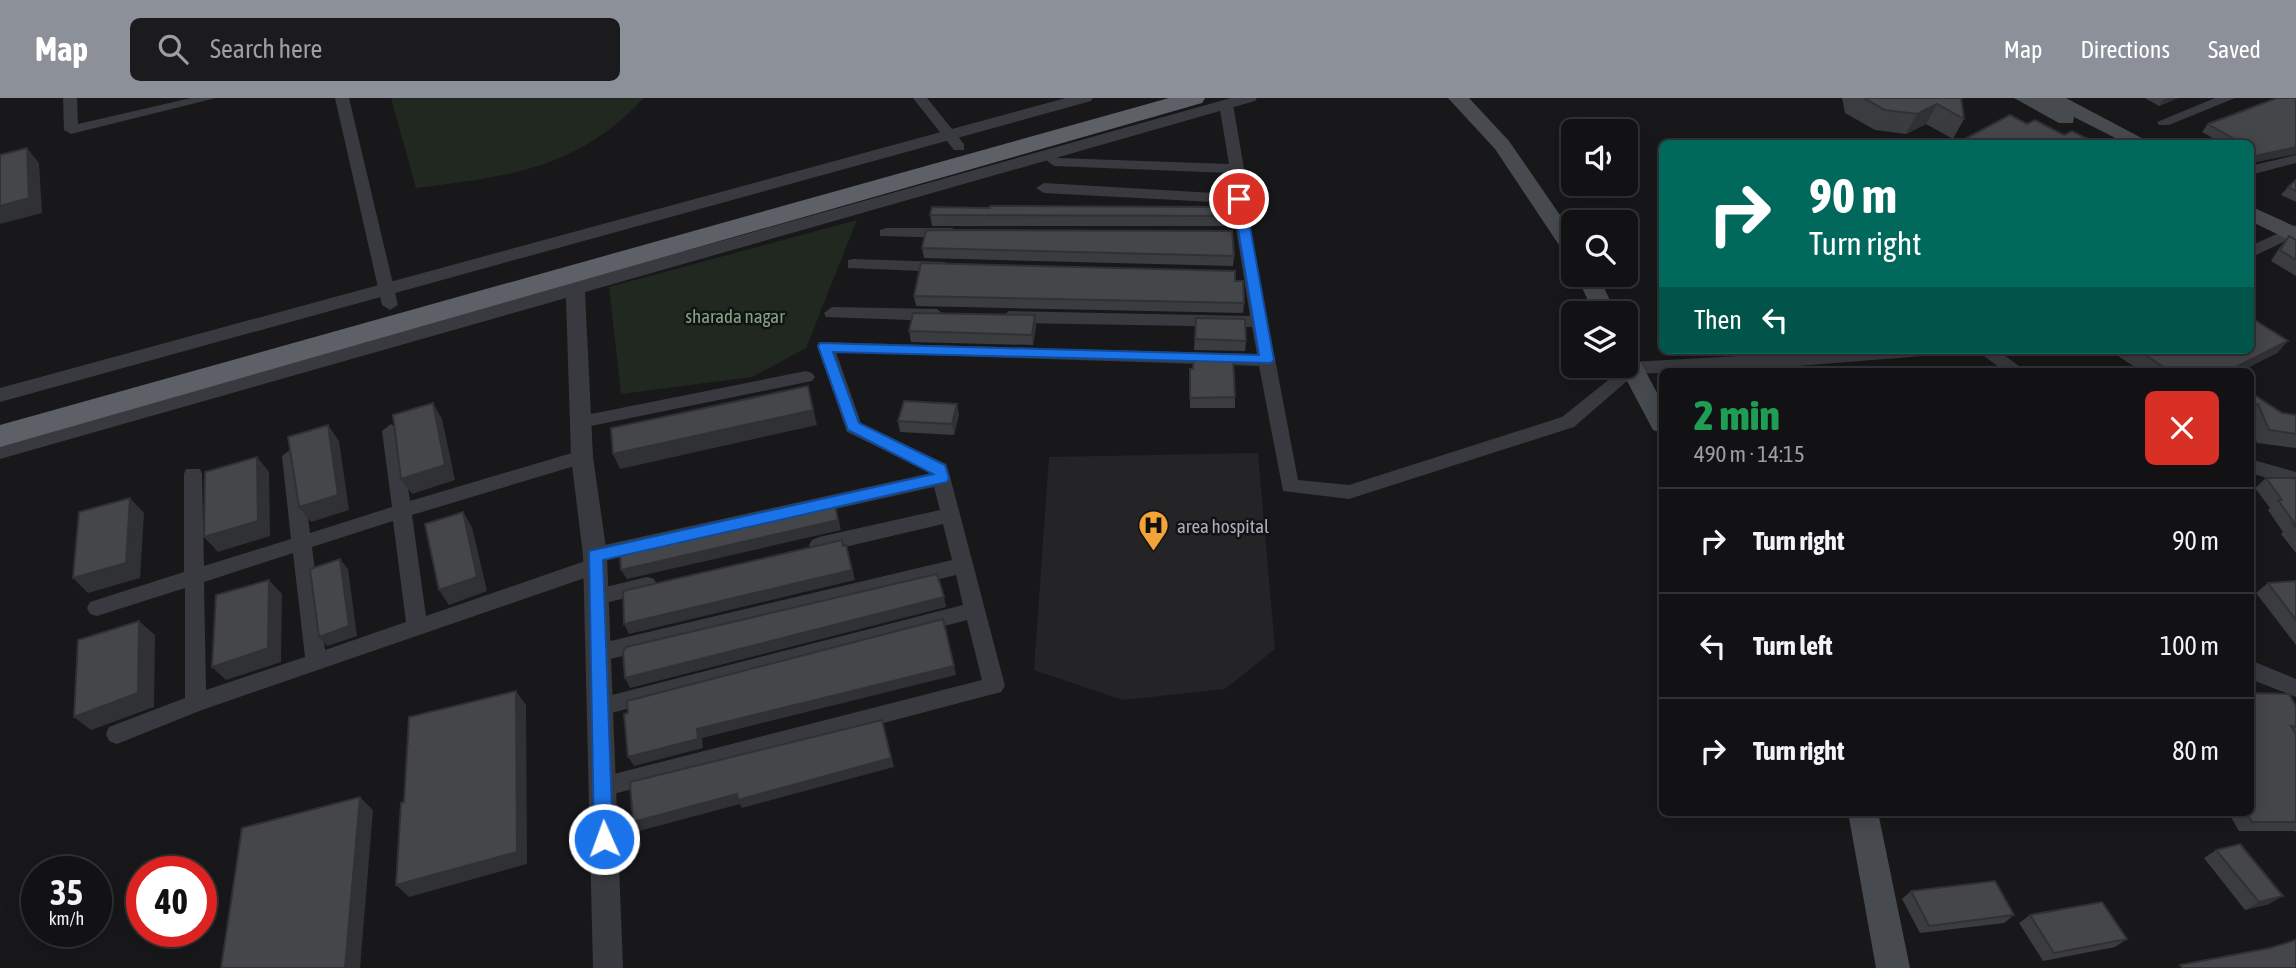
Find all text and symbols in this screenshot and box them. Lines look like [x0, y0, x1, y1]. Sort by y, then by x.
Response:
search box [130, 18, 620, 81]
text: Map [35, 30, 88, 68]
icon: search [154, 30, 192, 68]
text: Search here [210, 34, 322, 64]
text: Map [2004, 36, 2042, 63]
text: Directions [2080, 36, 2170, 63]
text: Saved [2208, 36, 2261, 63]
map controls [1561, 119, 1638, 378]
button: sound [1561, 119, 1638, 196]
text: 90 m [1809, 167, 1897, 223]
icon: right [1694, 168, 1785, 259]
pin [1209, 169, 1269, 229]
icon: arrive [1220, 180, 1258, 218]
button: search [1561, 210, 1638, 287]
text: Turn right [1809, 225, 1922, 262]
button: layers [1561, 301, 1638, 378]
icon: left [1756, 301, 1794, 339]
park label: sharada nagar [685, 305, 785, 327]
text: Then [1694, 305, 1742, 335]
text: 2 min [1694, 391, 1780, 439]
button: close [2145, 391, 2219, 465]
text: 490 m · 14:15 [1694, 441, 1805, 467]
hospital icon: area hospital [1137, 509, 1171, 553]
place label: area hospital [1177, 515, 1269, 537]
icon: right [1694, 522, 1732, 560]
text: Turn right [1753, 526, 1844, 556]
text: 90 m [2172, 526, 2219, 556]
icon: left [1694, 627, 1732, 665]
text: Turn left [1753, 631, 1833, 661]
text: 100 m [2160, 631, 2219, 661]
icon: right [1694, 732, 1732, 770]
text: Turn right [1753, 736, 1844, 766]
text: 80 m [2172, 736, 2219, 766]
position arrow [567, 802, 641, 876]
speed limit sign: 40 [126, 856, 217, 947]
text: 35 [50, 872, 83, 912]
text: km/h [49, 908, 84, 929]

